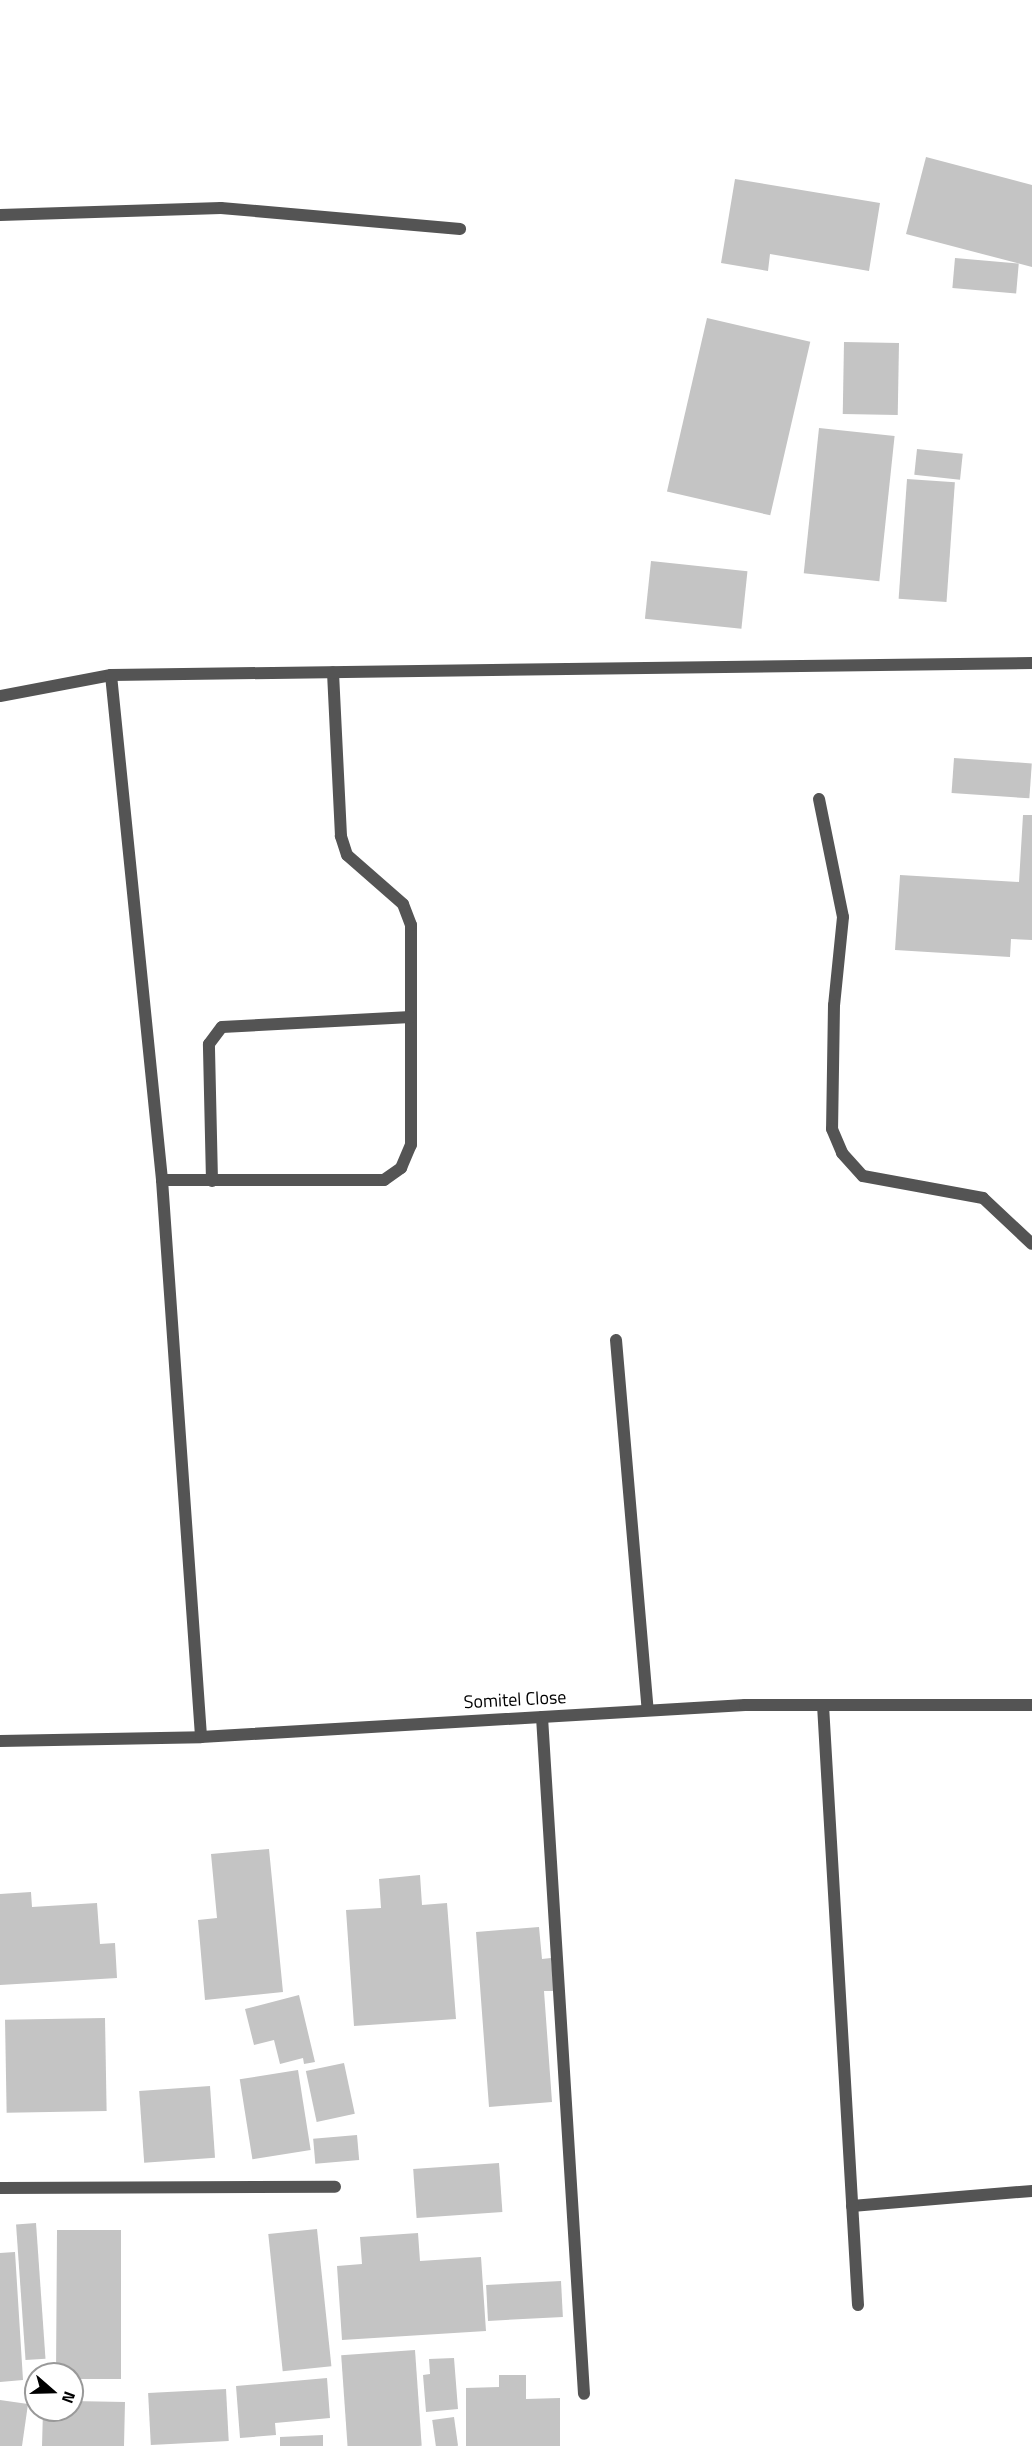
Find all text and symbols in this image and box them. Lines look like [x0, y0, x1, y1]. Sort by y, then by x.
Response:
street label: Somitel Close [463, 1687, 567, 1713]
north arrow [24, 2362, 84, 2422]
text: N [56, 2388, 82, 2407]

